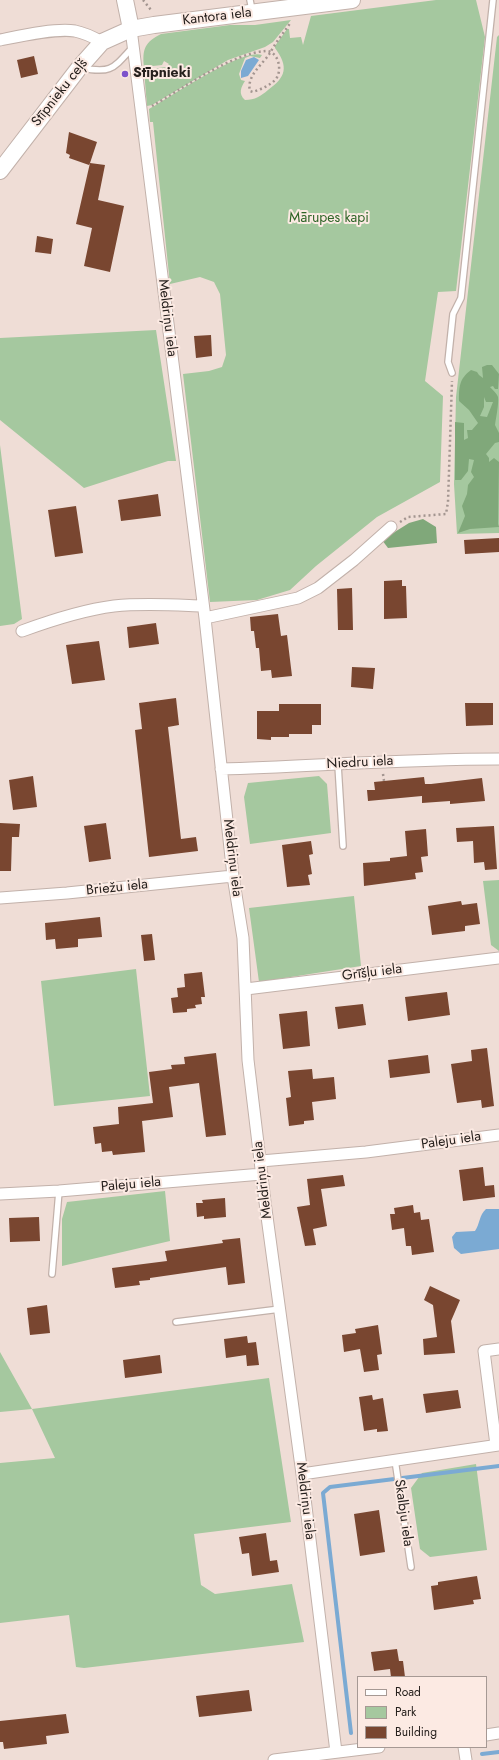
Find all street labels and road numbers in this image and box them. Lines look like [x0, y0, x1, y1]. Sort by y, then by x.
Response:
street label: Kantora iela [181, 4, 253, 30]
street label: Stīpnieku ceļš [28, 56, 92, 130]
street label: Meldriņu iela [154, 278, 180, 358]
street label: Niedru iela [326, 753, 394, 773]
street label: Meldriņu iela [219, 818, 245, 898]
street label: Briežu iela [85, 876, 149, 900]
street label: Grīšļu iela [341, 961, 403, 985]
street label: Paleju iela [420, 1128, 482, 1154]
street label: Meldriņu iela [250, 1140, 276, 1220]
street label: Paleju iela [100, 1174, 162, 1196]
street label: Meldriņu iela [292, 1461, 318, 1541]
street label: Skalbju iela [390, 1478, 416, 1548]

